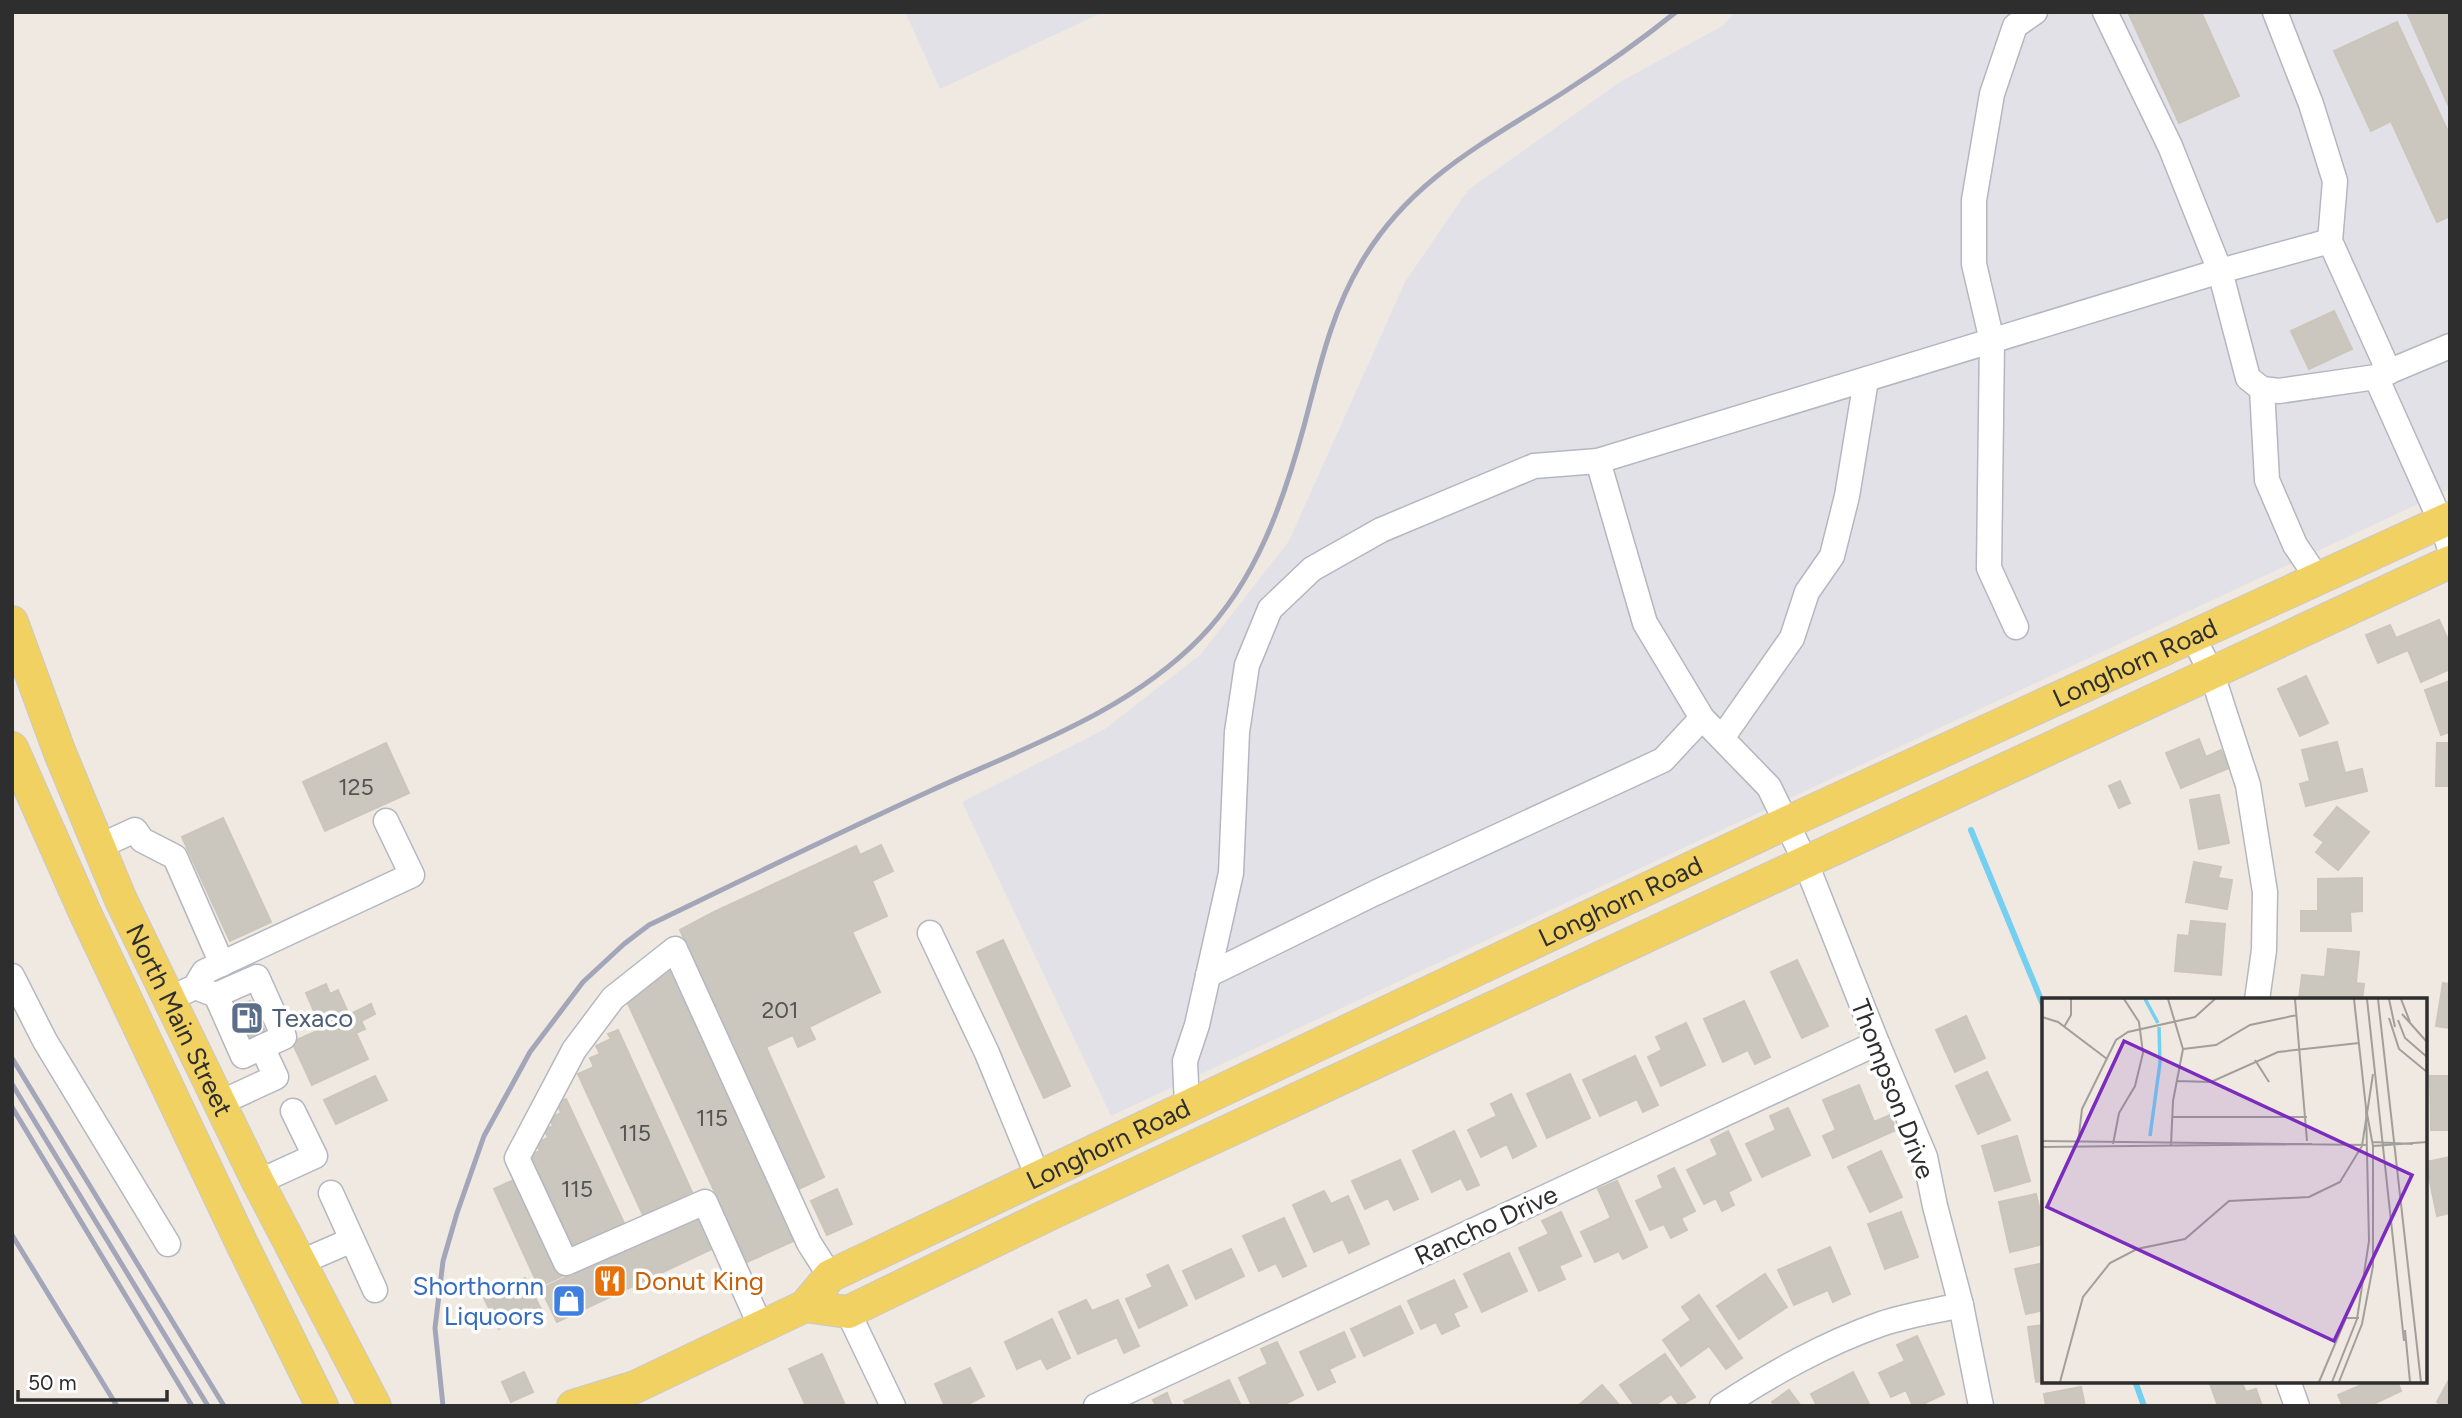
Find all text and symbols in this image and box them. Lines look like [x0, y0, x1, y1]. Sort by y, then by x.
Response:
street label: Longhorn Road [2047, 611, 2222, 714]
house number: 125 [338, 773, 374, 801]
street label: Longhorn Road [1533, 849, 1708, 954]
street label: North Main Street [119, 919, 240, 1121]
street label: Thompson Drive [1844, 995, 1942, 1183]
house number: 201 [761, 996, 799, 1024]
inset map [2042, 998, 2427, 1383]
fuel station icon: Texaco [228, 999, 266, 1037]
place label: Texaco [272, 1002, 353, 1034]
street label: Longhorn Road [1021, 1092, 1195, 1197]
house number: 115 [696, 1104, 728, 1132]
house number: 115 [619, 1119, 651, 1147]
house number: 115 [561, 1175, 593, 1203]
street label: Rancho Drive [1409, 1178, 1563, 1272]
restaurant icon: Donut King [591, 1262, 629, 1300]
place label: Donut King [634, 1265, 764, 1297]
place label: Shorthornn Liquoors [412, 1270, 544, 1332]
shop icon: Shorthornn Liquoors [550, 1282, 588, 1320]
scale bar [18, 1358, 166, 1402]
text: 50 m [28, 1370, 77, 1395]

